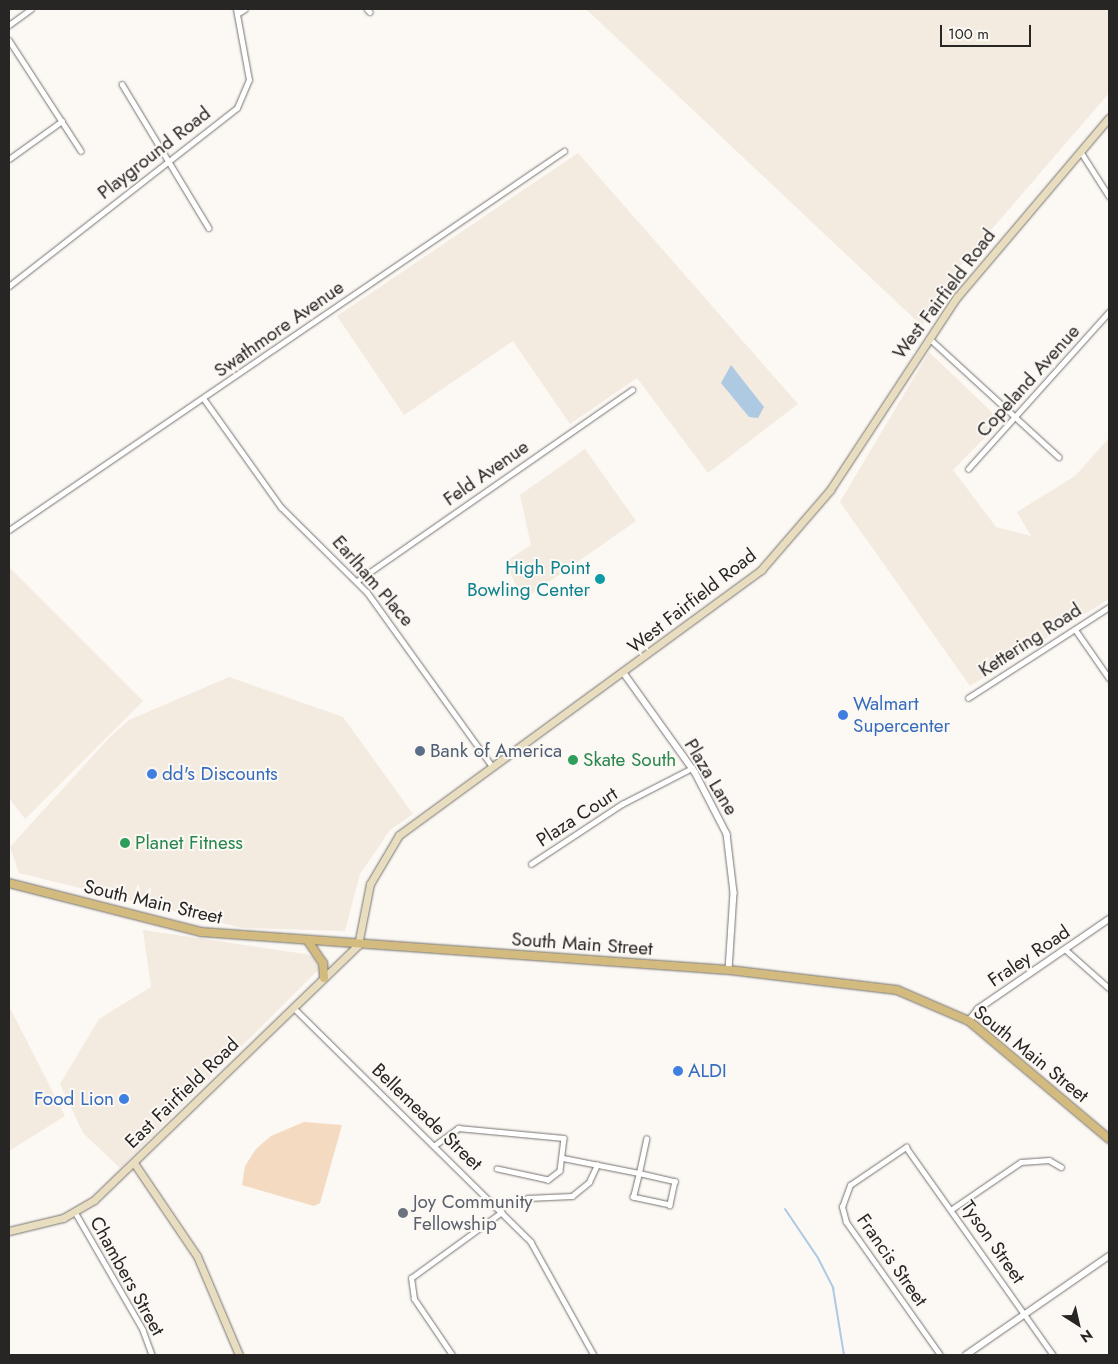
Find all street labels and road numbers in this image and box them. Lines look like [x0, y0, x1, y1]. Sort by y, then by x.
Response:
street label: Playground Road [93, 102, 215, 204]
street label: West Fairfield Road [888, 225, 1000, 363]
street label: Swathmore Avenue [210, 276, 348, 382]
street label: Copeland Avenue [972, 320, 1084, 442]
street label: Feld Avenue [439, 435, 533, 511]
street label: Earlham Place [327, 531, 419, 631]
street label: West Fairfield Road [623, 544, 761, 658]
street label: Kettering Road [974, 598, 1086, 682]
street label: Plaza Lane [679, 735, 743, 819]
street label: Plaza Court [532, 782, 622, 852]
street label: South Main Street [82, 875, 224, 929]
street label: Fraley Road [984, 920, 1074, 992]
street label: South Main Street [511, 928, 653, 960]
street label: South Main Street [969, 1001, 1093, 1107]
street label: East Fairfield Road [120, 1033, 244, 1153]
street label: Bellemeade Street [367, 1059, 487, 1175]
street label: Tyson Street [956, 1196, 1030, 1288]
street label: Francis Street [852, 1209, 932, 1311]
street label: Chambers Street [85, 1212, 169, 1340]

